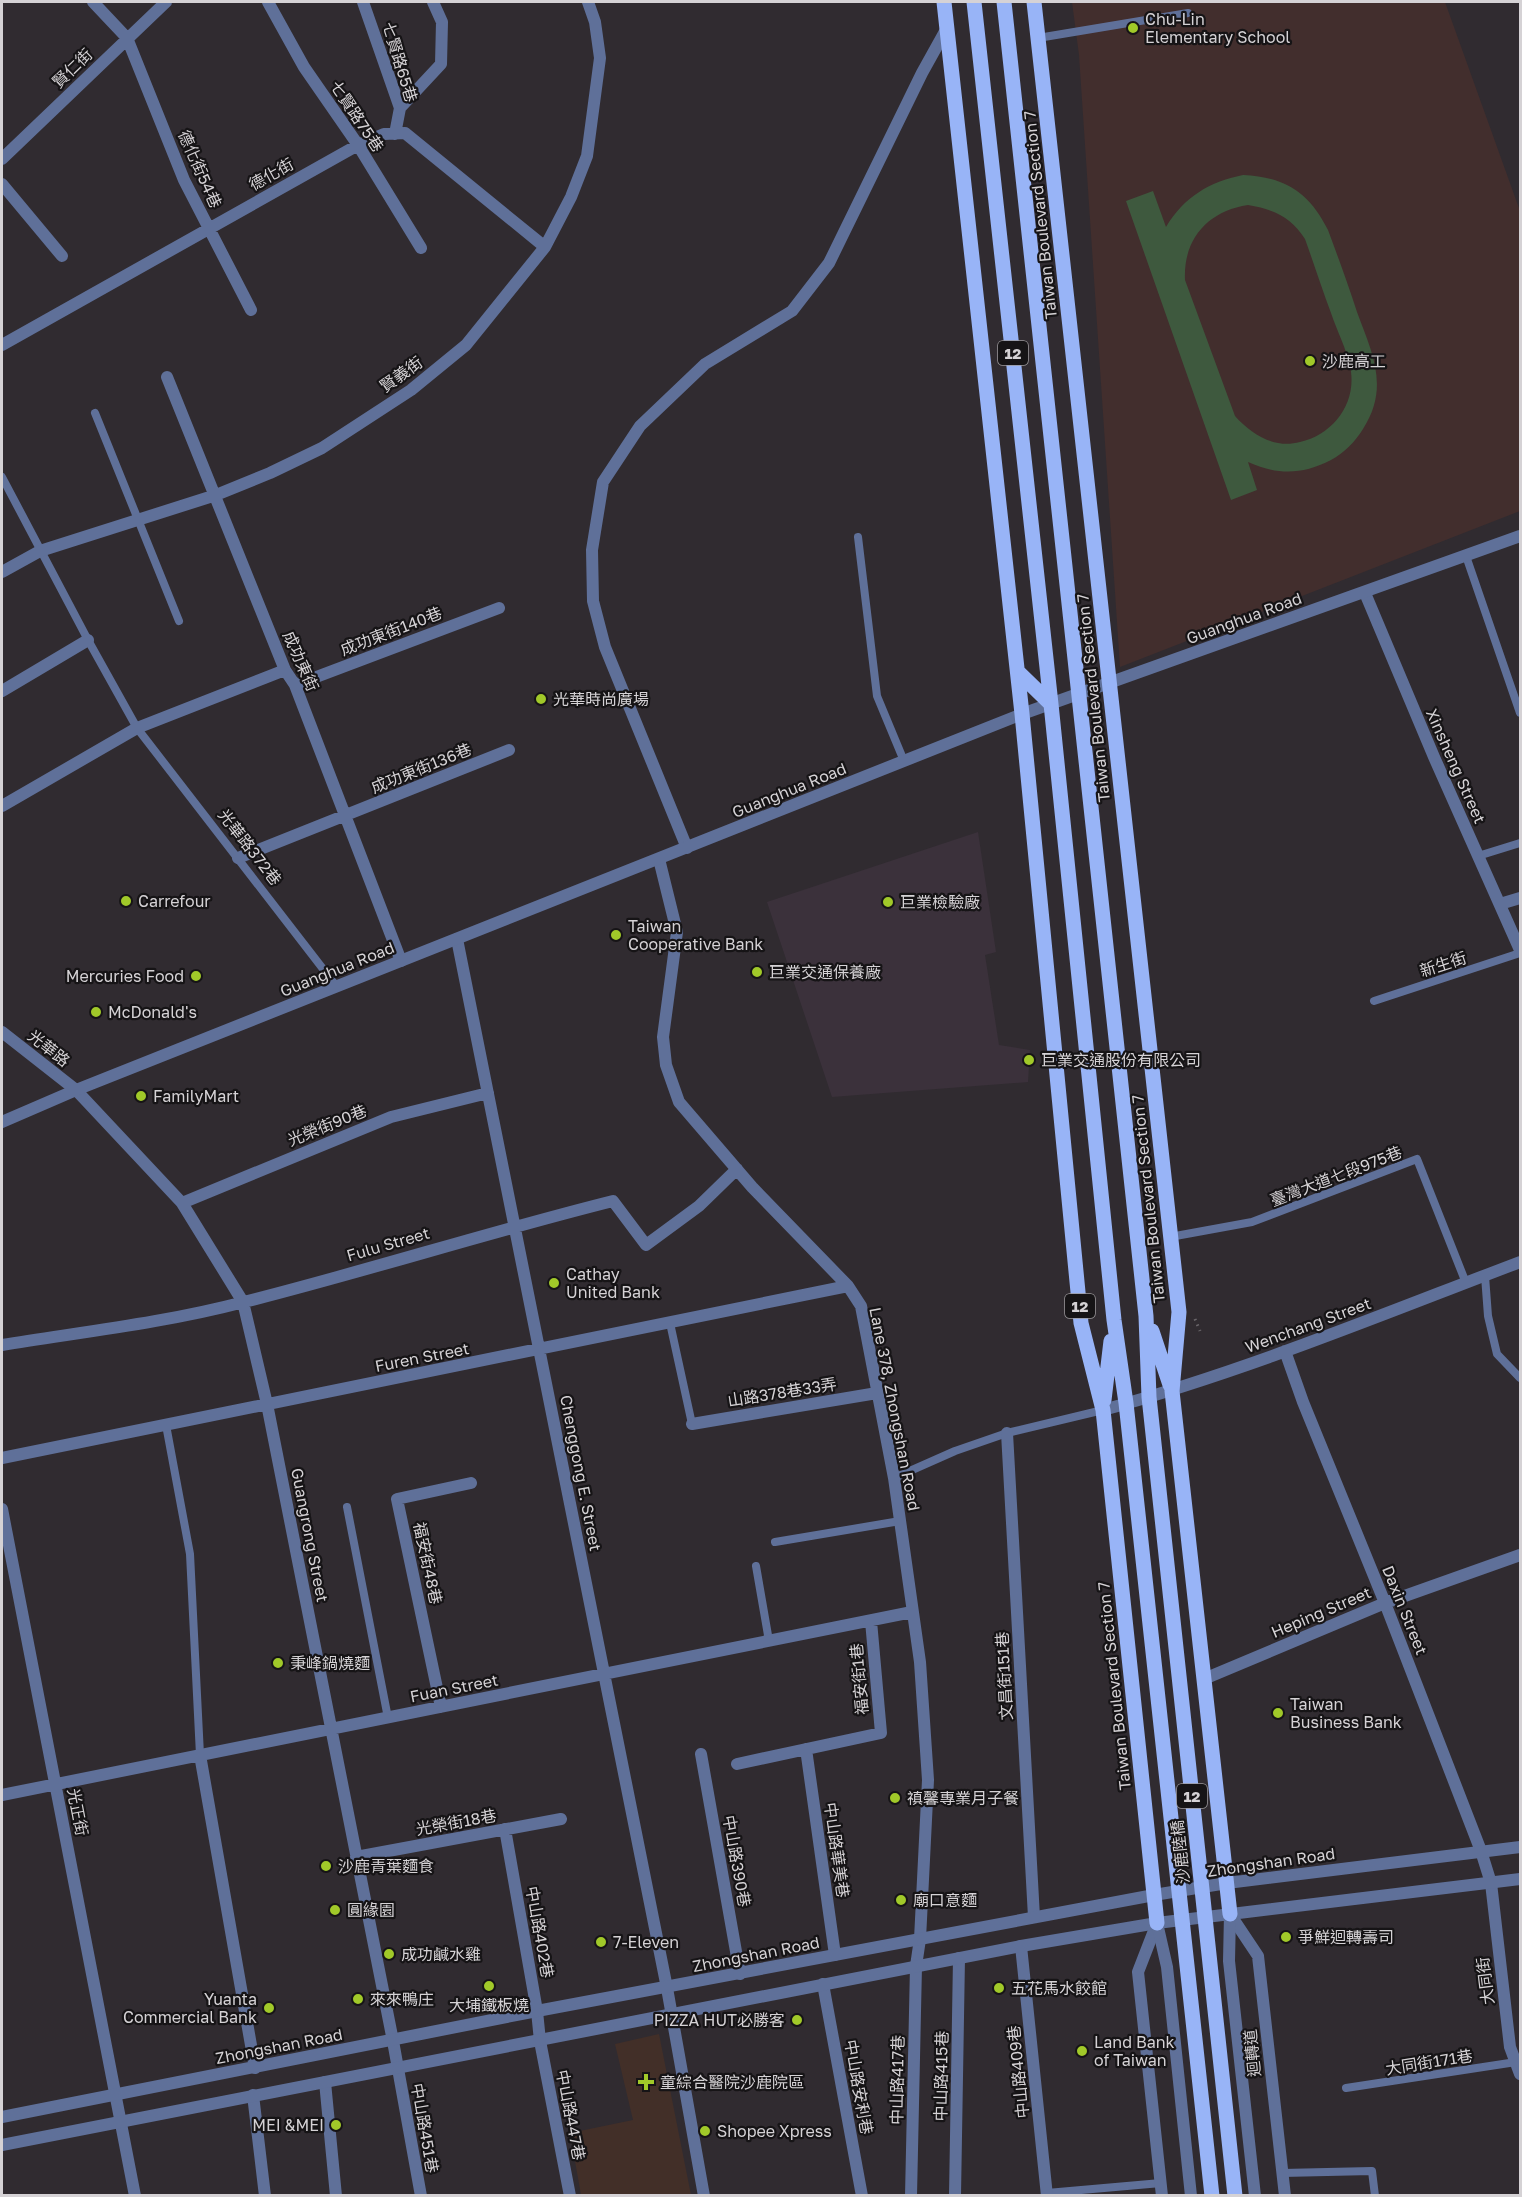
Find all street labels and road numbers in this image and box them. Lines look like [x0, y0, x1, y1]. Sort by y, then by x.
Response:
street label: 七賢路65巷 [378, 19, 422, 105]
street label: 賢仁街 [48, 44, 96, 92]
street label: 七賢路75巷 [326, 77, 388, 155]
street label: Taiwan Boulevard Section 7 [1019, 110, 1061, 320]
street label: 德化街54巷 [174, 127, 226, 211]
street label: 德化街 [245, 154, 297, 194]
road number: 12 [998, 341, 1028, 365]
street label: 賢義街 [376, 352, 426, 396]
street label: Guanghua Road [1184, 588, 1304, 648]
street label: Taiwan Boulevard Section 7 [1072, 593, 1114, 803]
street label: 成功東街140巷 [337, 602, 445, 660]
street label: 成功東街 [279, 628, 323, 694]
street label: Xinsheng Street [1422, 706, 1490, 826]
street label: 成功東街136巷 [368, 739, 474, 797]
street label: Guanghua Road [729, 758, 849, 822]
street label: 光華路372巷 [214, 805, 286, 889]
street label: Guanghua Road [277, 937, 397, 1001]
street label: 新生街 [1417, 947, 1469, 981]
street label: 光華路 [24, 1025, 74, 1071]
street label: Taiwan Boulevard Section 7 [1127, 1094, 1169, 1304]
street label: 光榮街90巷 [284, 1100, 370, 1150]
street label: 臺灣大道七段975巷 [1267, 1142, 1405, 1210]
street label: Fulu Street [344, 1223, 432, 1265]
street label: Wenchang Street [1242, 1293, 1374, 1357]
road number: 12 [1065, 1294, 1095, 1318]
street label: Lane 378, Zhongshan Road [865, 1306, 925, 1512]
street label: Furen Street [373, 1338, 471, 1376]
street label: 山路378巷33弄 [726, 1373, 838, 1411]
street label: Chenggong E. Street [556, 1393, 606, 1553]
street label: Guangrong Street [287, 1466, 333, 1604]
street label: 福安街48巷 [410, 1520, 446, 1606]
street label: Daxin Street [1378, 1562, 1432, 1658]
street label: Taiwan Boulevard Section 7 [1093, 1581, 1135, 1791]
street label: Heping Street [1268, 1582, 1374, 1642]
street label: 文昌街151巷 [992, 1631, 1016, 1721]
street label: 福安街1巷 [846, 1642, 872, 1716]
street label: Fuan Street [408, 1670, 500, 1706]
road number: 12 [1177, 1784, 1207, 1808]
street label: 光正街 [64, 1787, 92, 1837]
street label: 中山路華美巷 [820, 1801, 854, 1899]
street label: 光榮街18巷 [414, 1805, 498, 1839]
street label: 中山路390巷 [719, 1813, 755, 1909]
street label: 沙鹿陸橋 [1167, 1819, 1193, 1885]
street label: Zhongshan Road [1206, 1843, 1336, 1881]
street label: 中山路402巷 [522, 1884, 558, 1980]
street label: Zhongshan Road [691, 1932, 821, 1976]
street label: 大同街 [1472, 1956, 1498, 2006]
street label: Zhongshan Road [214, 2024, 344, 2068]
street label: 中山路409巷 [1003, 2025, 1033, 2119]
street label: 迴轉道 [1240, 2028, 1264, 2078]
street label: 中山路415巷 [930, 2030, 952, 2122]
street label: 中山路417巷 [886, 2035, 908, 2125]
street label: 中山路安利巷 [841, 2038, 877, 2136]
street label: 大同街171巷 [1384, 2045, 1474, 2079]
street label: 中山路447巷 [552, 2068, 590, 2162]
street label: 中山路451巷 [407, 2082, 443, 2174]

